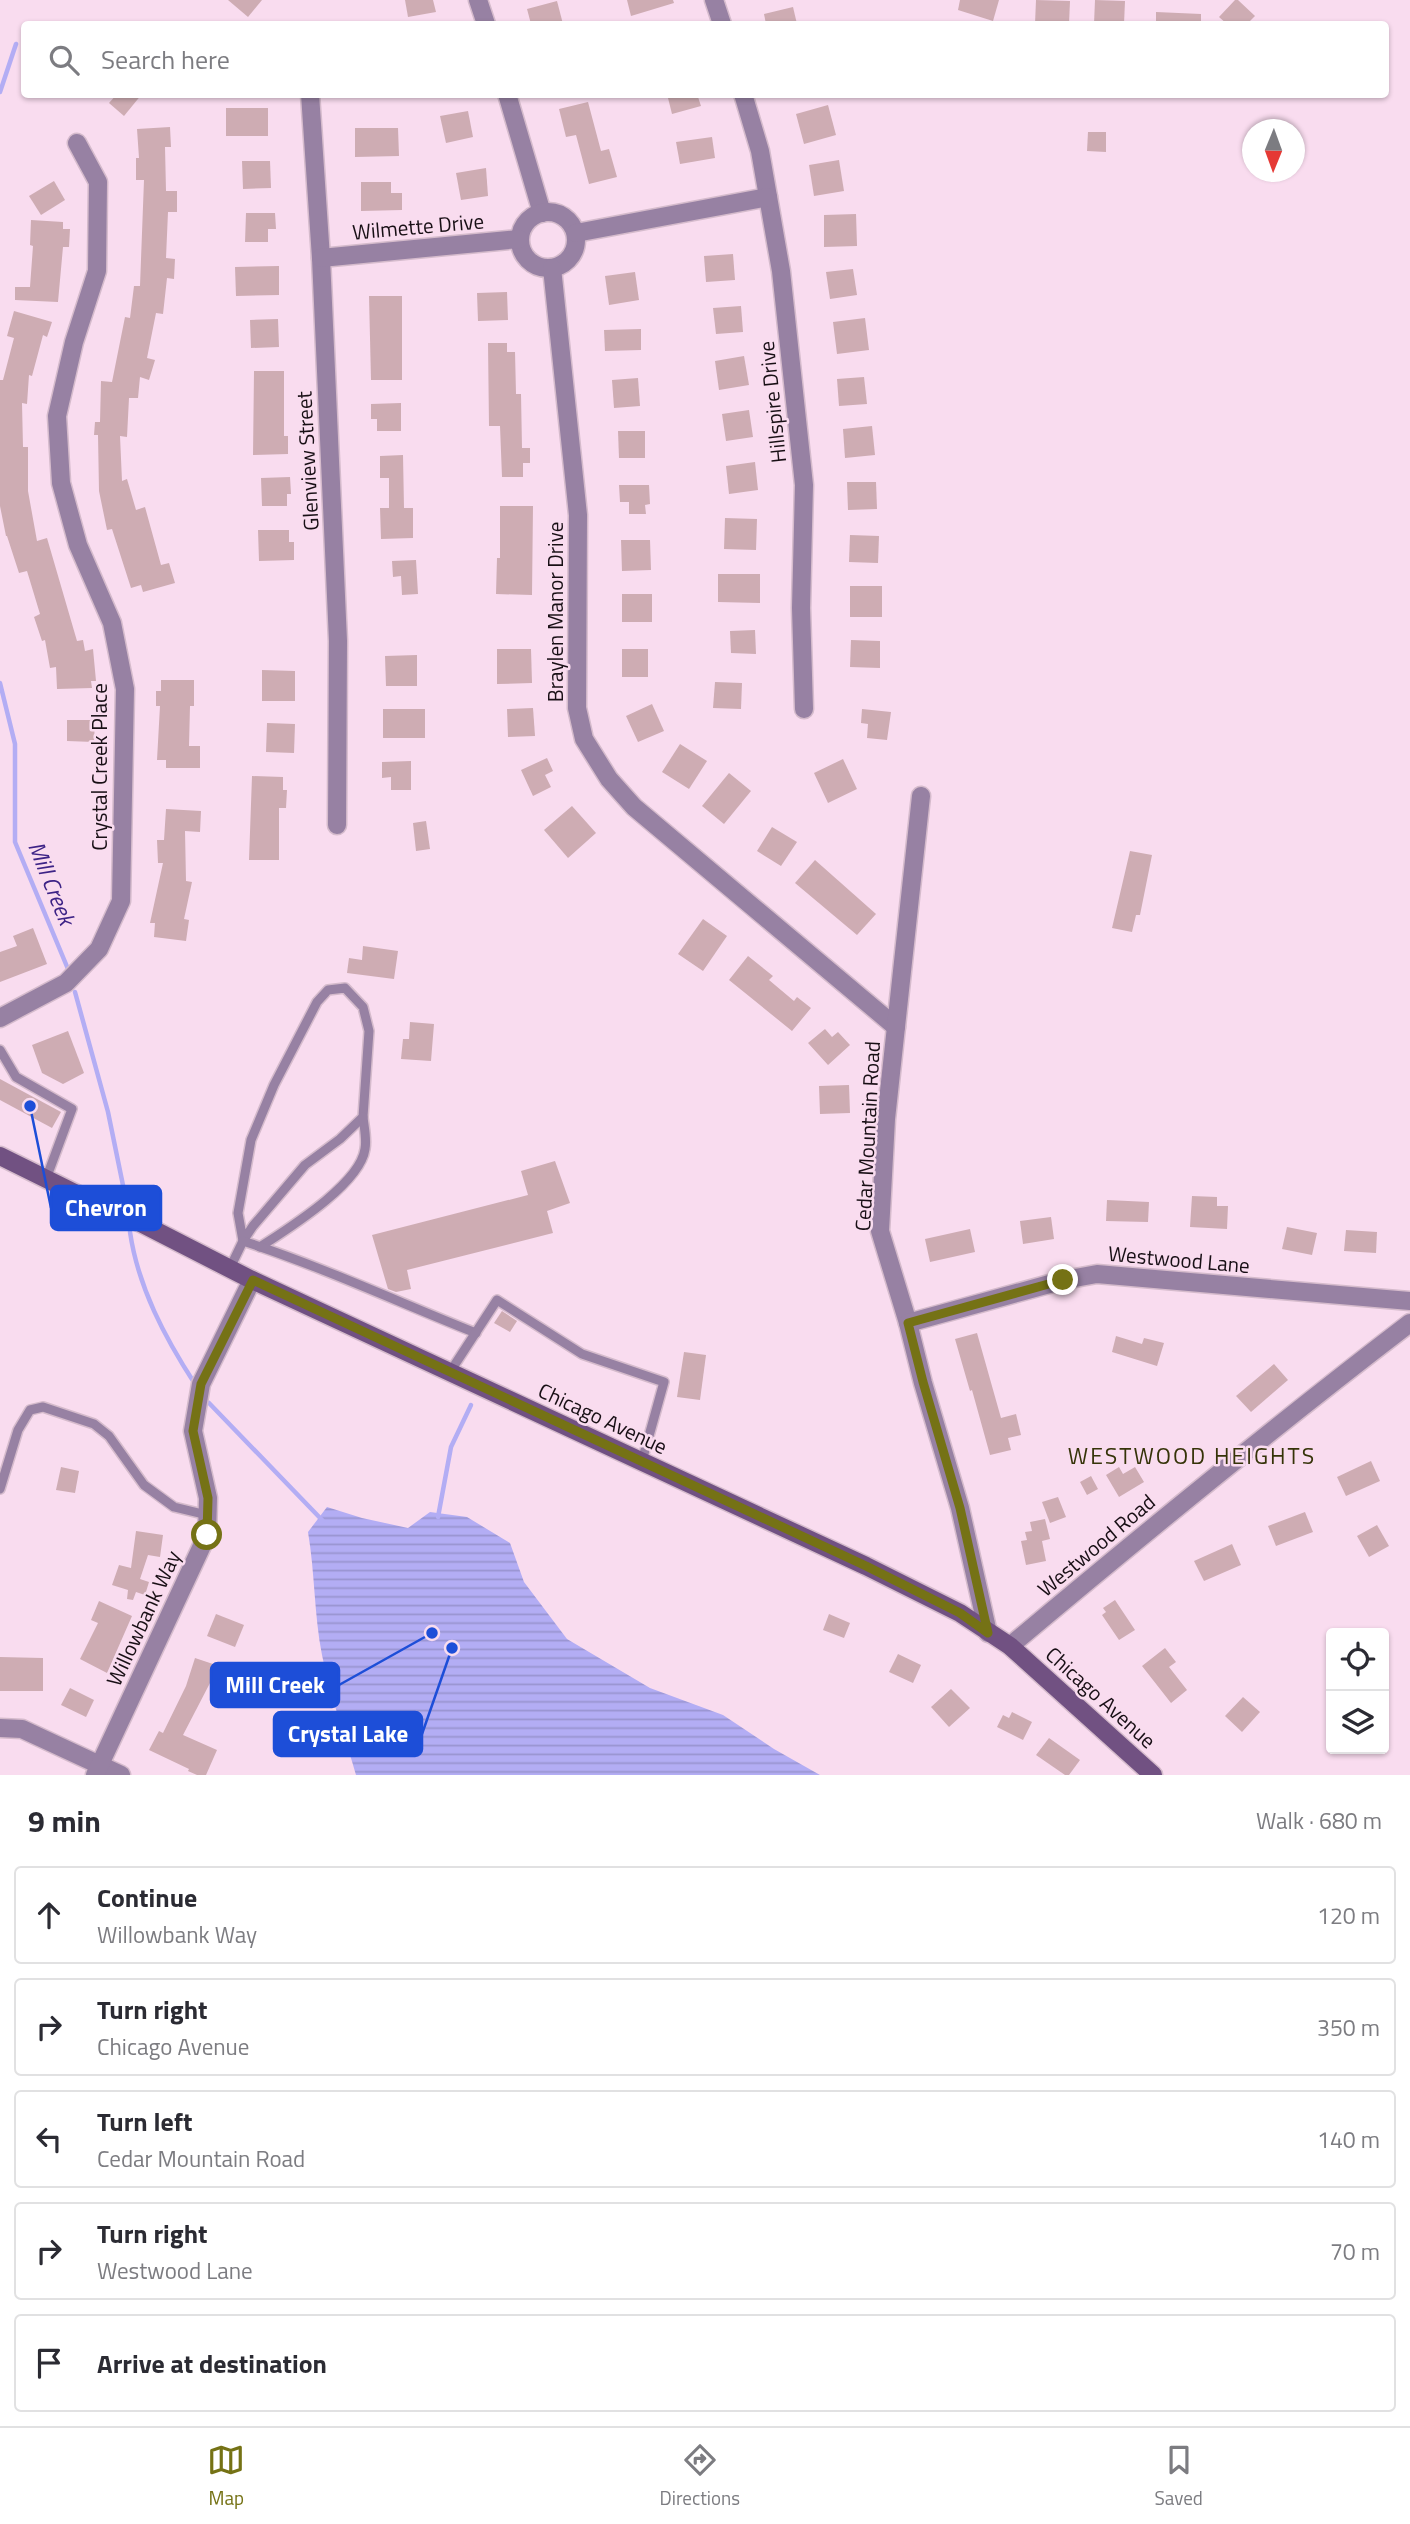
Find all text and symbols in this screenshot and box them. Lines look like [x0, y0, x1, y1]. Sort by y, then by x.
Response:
search box [21, 21, 1389, 98]
text: Search here [101, 40, 230, 79]
icon: search [45, 41, 83, 79]
north arrow [1242, 119, 1305, 182]
street label: Wilmette Drive [351, 204, 485, 248]
street label: Hillspire Drive [750, 340, 794, 464]
street label: Glenview Street [287, 390, 327, 532]
street label: Braylen Manor Drive [539, 522, 571, 702]
street label: Crystal Creek Place [83, 683, 115, 851]
water label: Mill Creek [19, 836, 86, 933]
street label: Cedar Mountain Road [846, 1040, 888, 1232]
callout: Chevron [51, 1186, 161, 1230]
text: Chevron [65, 1190, 147, 1225]
street label: Westwood Lane [1107, 1237, 1251, 1281]
route end [1047, 1264, 1078, 1295]
street label: Chicago Avenue [533, 1374, 673, 1462]
district label: WESTWOOD HEIGHTS [1068, 1438, 1316, 1473]
street label: Westwood Road [1030, 1486, 1162, 1604]
route start [191, 1519, 222, 1550]
street label: Willowbank Way [98, 1545, 188, 1691]
map controls [1326, 1628, 1389, 1754]
button: locate [1326, 1628, 1389, 1691]
street label: Chicago Avenue [1039, 1639, 1163, 1755]
callout: Mill Creek [211, 1663, 339, 1707]
text: Mill Creek [225, 1667, 325, 1702]
button: layers [1326, 1691, 1389, 1754]
callout: Crystal Lake [274, 1712, 422, 1756]
text: Crystal Lake [288, 1716, 408, 1751]
text: 9 min [28, 1798, 101, 1844]
text: Walk · 680 m [1256, 1803, 1382, 1838]
text: Continue [97, 1878, 197, 1917]
icon: ahead [30, 1896, 68, 1934]
text: 120 m [1317, 1898, 1380, 1933]
text: Willowbank Way [97, 1917, 257, 1952]
text: Turn right [97, 1990, 208, 2029]
icon: right [30, 2008, 68, 2046]
text: 350 m [1317, 2010, 1380, 2045]
text: Chicago Avenue [97, 2029, 249, 2064]
text: Turn left [97, 2102, 192, 2141]
icon: left [30, 2120, 68, 2158]
text: 140 m [1317, 2122, 1380, 2157]
text: Cedar Mountain Road [97, 2141, 305, 2176]
text: Turn right [97, 2214, 208, 2253]
icon: right [30, 2232, 68, 2270]
text: 70 m [1330, 2234, 1380, 2269]
text: Westwood Lane [97, 2253, 253, 2288]
icon: arrive [30, 2344, 68, 2382]
text: Arrive at destination [97, 2344, 327, 2383]
tab: Map [207, 2441, 245, 2512]
tab: Directions [660, 2441, 740, 2512]
tab: Saved [1154, 2441, 1203, 2512]

